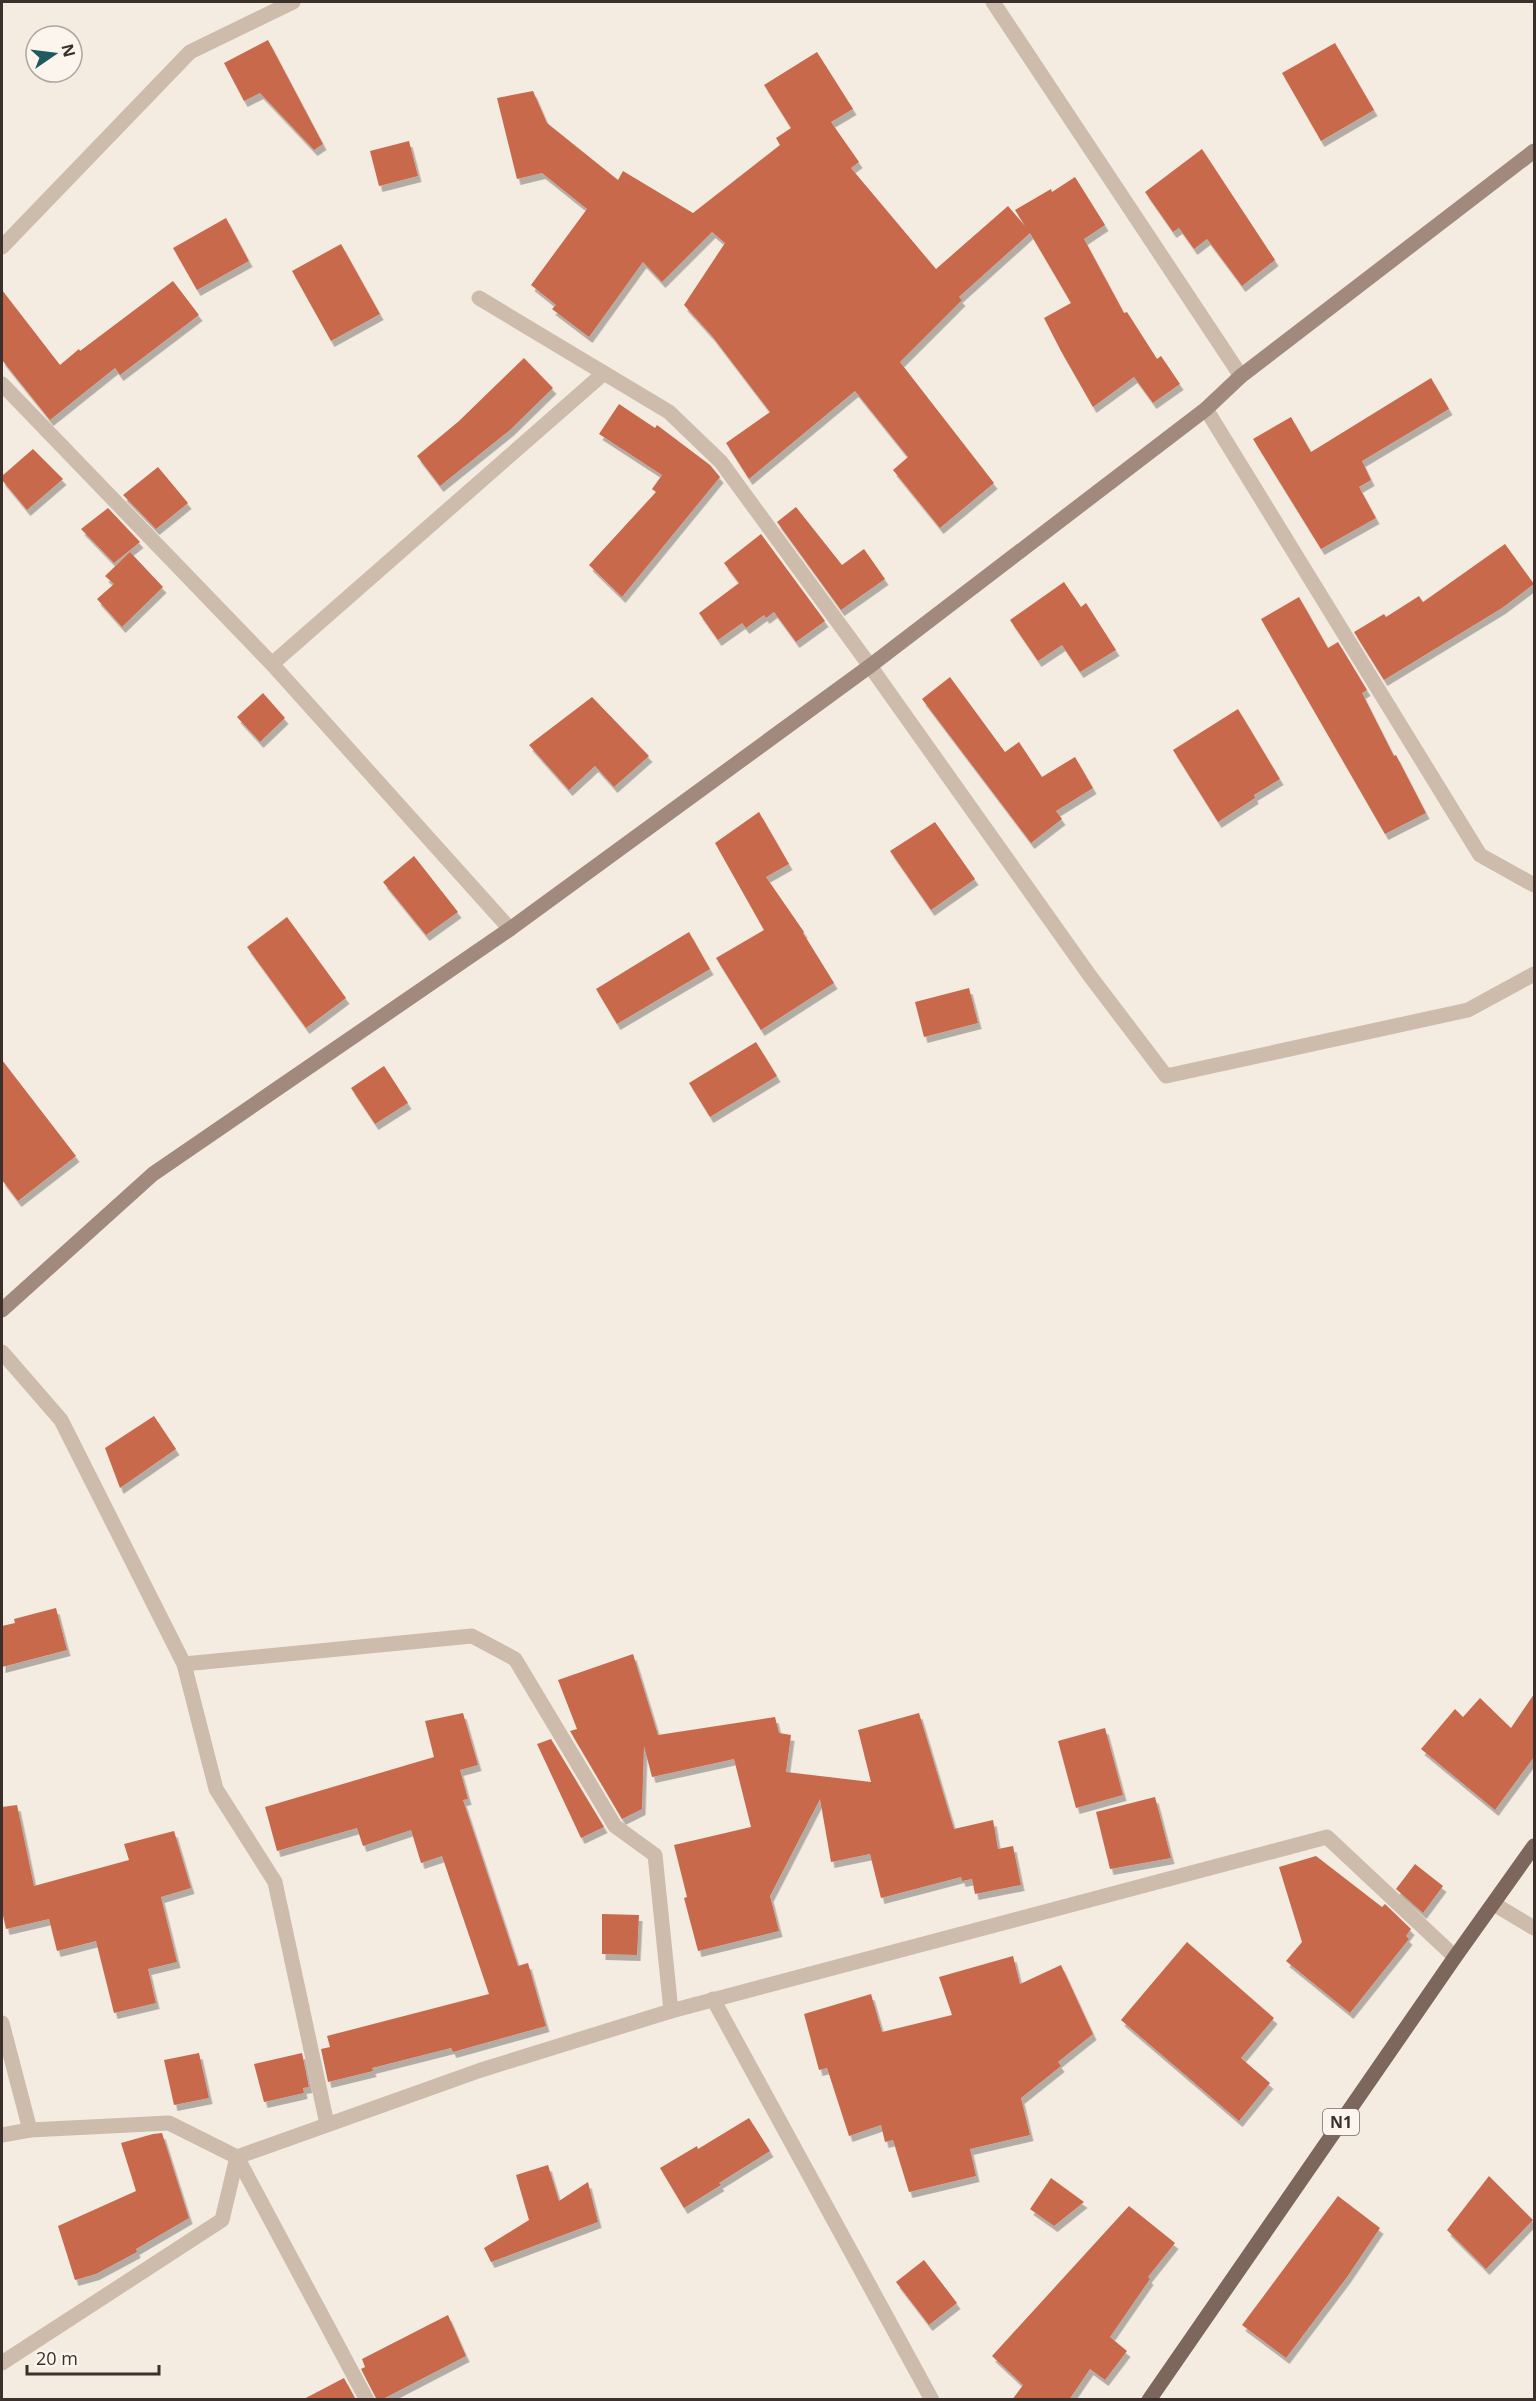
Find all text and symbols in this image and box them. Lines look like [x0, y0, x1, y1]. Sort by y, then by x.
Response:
north arrow [24, 24, 84, 84]
text: N [56, 41, 81, 59]
road number: N1 [1323, 2109, 1359, 2135]
scale bar [27, 2338, 159, 2376]
text: 20 m [36, 2346, 78, 2370]

